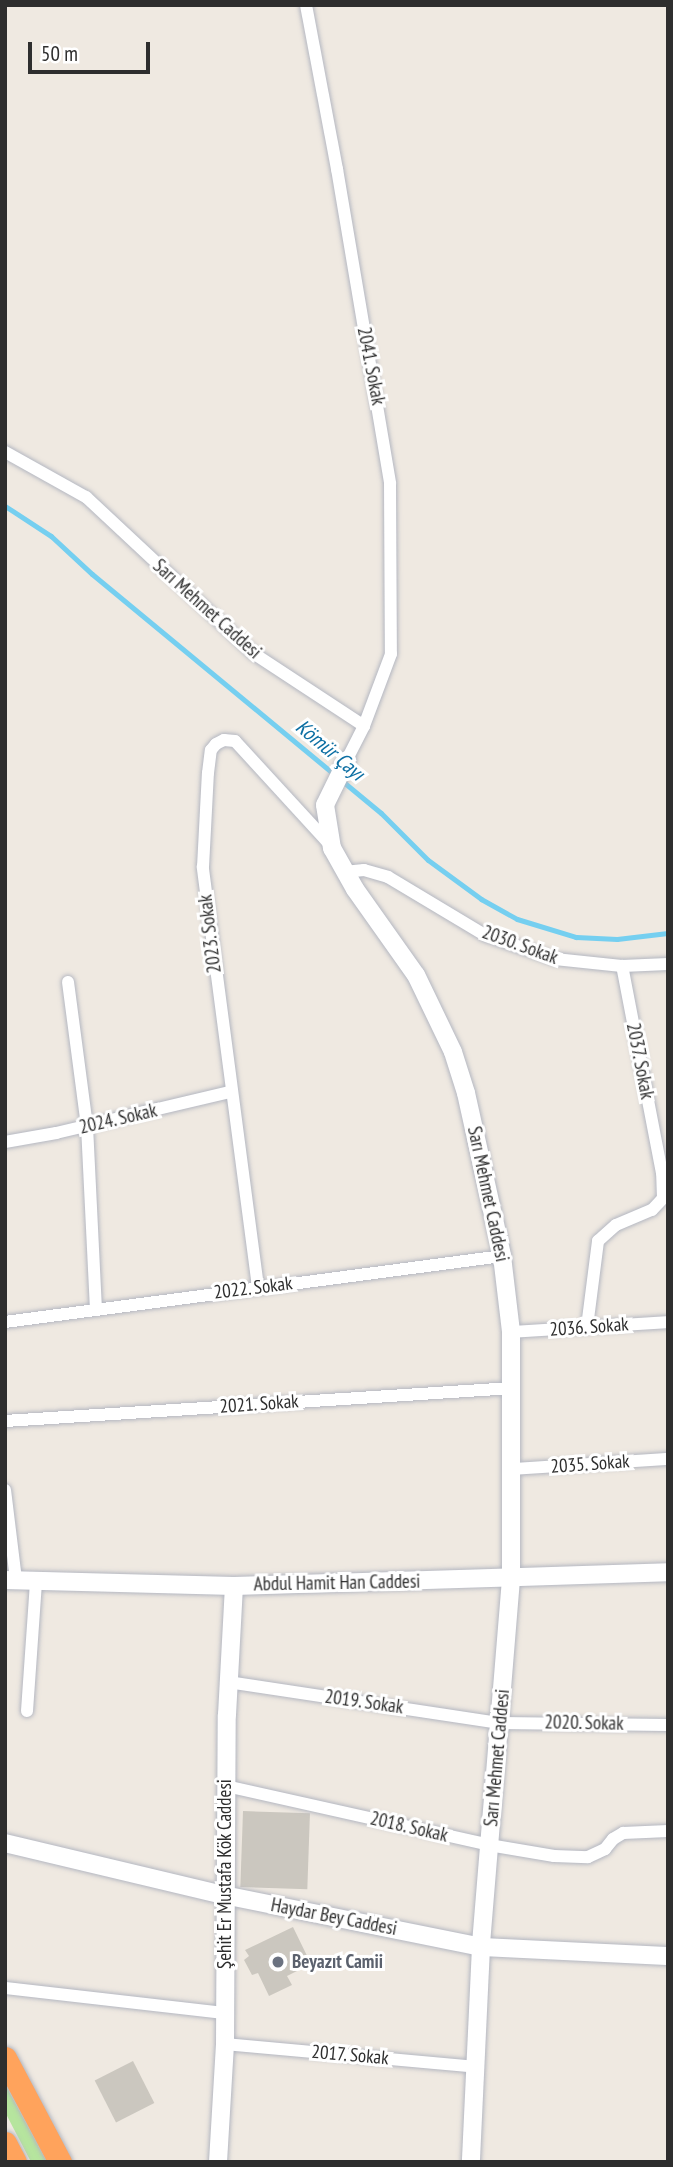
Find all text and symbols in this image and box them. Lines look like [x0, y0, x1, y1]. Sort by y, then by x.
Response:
scale bar [32, 28, 154, 72]
text: 50 m [41, 40, 78, 67]
street label: 2041. Sokak [352, 324, 390, 408]
street label: Sarı Mehmet Caddesi [148, 554, 266, 664]
water label: Kömür Çayı [291, 714, 369, 786]
street label: 2023. Sokak [194, 893, 226, 975]
street label: 2030. Sokak [478, 921, 562, 969]
street label: 2037. Sokak [621, 1020, 659, 1102]
street label: 2024. Sokak [76, 1099, 160, 1139]
street label: Sarı Mehmet Caddesi [463, 1124, 513, 1264]
street label: 2022. Sokak [212, 1272, 294, 1304]
street label: 2036. Sokak [548, 1313, 630, 1341]
street label: 2021. Sokak [218, 1390, 300, 1418]
street label: 2035. Sokak [549, 1450, 631, 1478]
street label: Abdul Hamit Han Caddesi [253, 1570, 421, 1596]
street label: 2019. Sokak [323, 1685, 405, 1719]
street label: Sarı Mehmet Caddesi [480, 1688, 514, 1828]
street label: 2020. Sokak [544, 1711, 624, 1735]
street label: Şehit Er Mustafa Kök Caddesi [214, 1779, 236, 1969]
street label: 2018. Sokak [367, 1807, 451, 1847]
street label: Haydar Bey Caddesi [269, 1894, 399, 1940]
place label: Beyazıt Camii [292, 1951, 383, 1973]
marker: Beyazıt Camii [270, 1954, 286, 1970]
street label: 2017. Sokak [310, 2040, 390, 2070]

